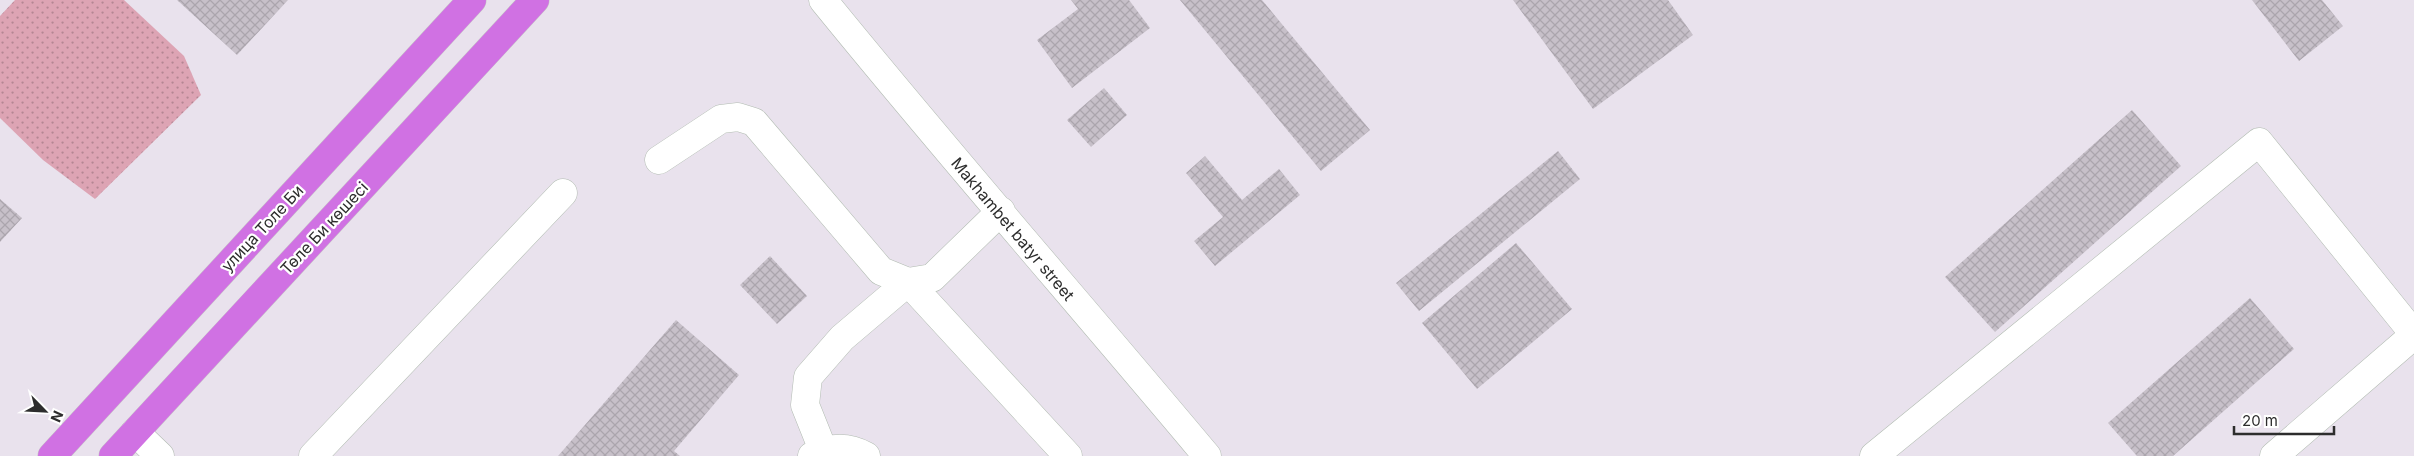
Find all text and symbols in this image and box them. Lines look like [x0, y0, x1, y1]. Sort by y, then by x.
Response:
street label: Makhambet batyr street [947, 153, 1079, 305]
street label: Төле Би көшесі [276, 178, 372, 278]
street label: улица Толе Би [217, 180, 307, 276]
north arrow [20, 386, 70, 436]
scale bar [2234, 404, 2334, 436]
text: N [47, 408, 67, 425]
text: 20 m [2242, 411, 2278, 430]

